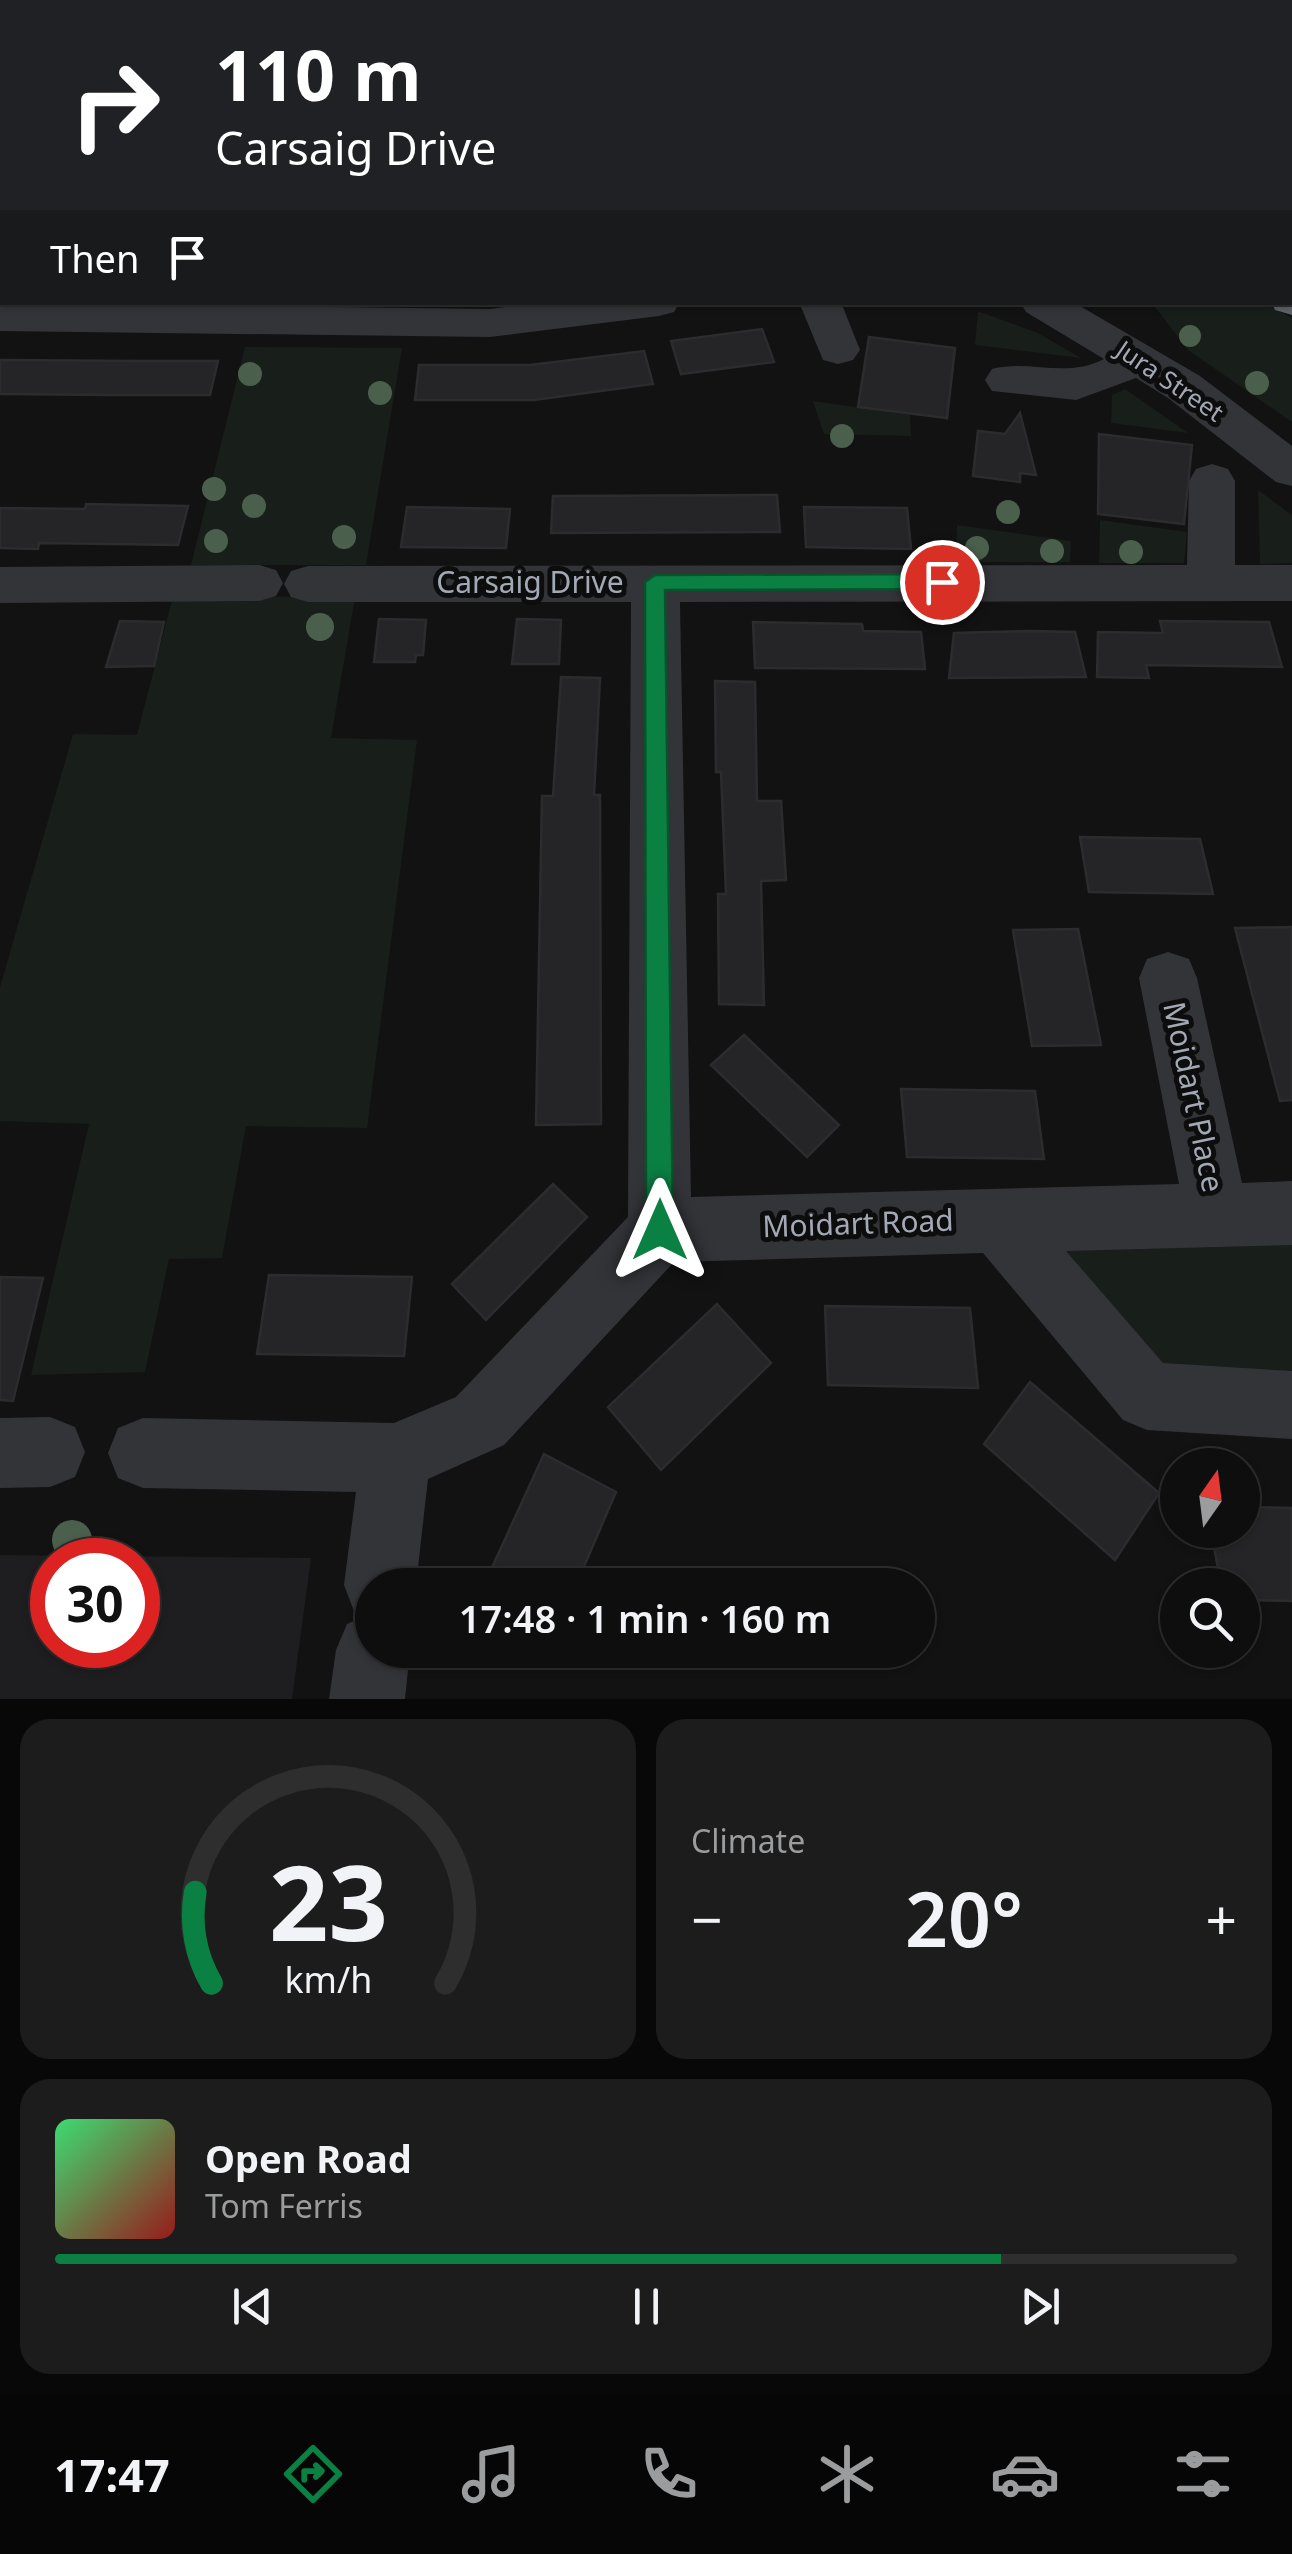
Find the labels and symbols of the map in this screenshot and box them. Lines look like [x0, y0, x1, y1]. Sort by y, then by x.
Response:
street label: Jura Street [1109, 331, 1231, 428]
pin [900, 540, 985, 625]
street label: Carsaig Drive [436, 561, 624, 602]
street label: Moidart Place [1154, 998, 1235, 1196]
position arrow [608, 1178, 712, 1282]
street label: Moidart Road [762, 1199, 954, 1246]
north arrow [1160, 1448, 1260, 1548]
speed limit sign: 30 [30, 1538, 160, 1668]

